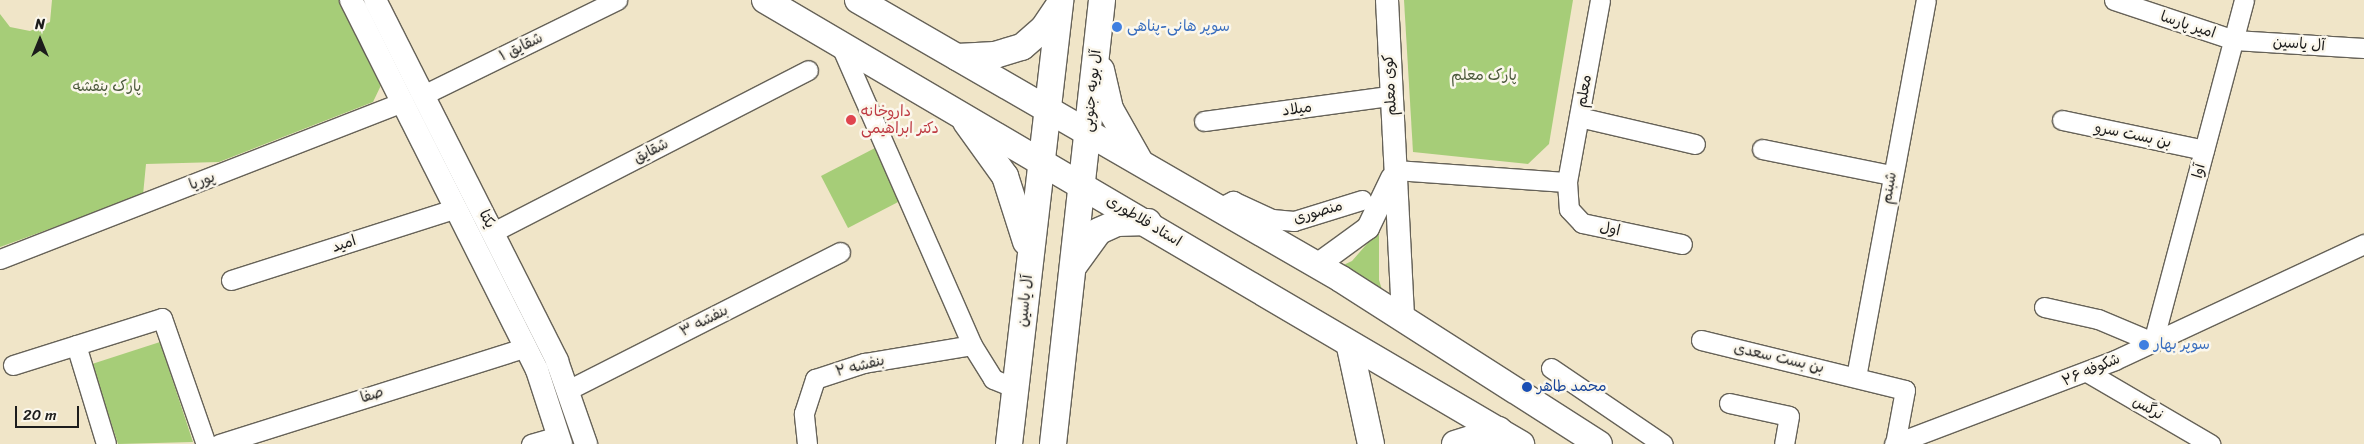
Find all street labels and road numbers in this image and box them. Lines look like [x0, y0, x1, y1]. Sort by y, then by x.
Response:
street label: امیر پارسا [2158, 8, 2218, 42]
street label: شقایق ۱ [496, 29, 546, 65]
street label: آل یاسین [2272, 33, 2326, 55]
street label: آل بویه جنوبی [1079, 49, 1105, 133]
street label: کوی معلم [1379, 54, 1401, 116]
street label: معلم [1572, 73, 1596, 109]
street label: میلاد [1281, 98, 1313, 120]
street label: بن بست سرو [2093, 118, 2173, 152]
street label: شقایق [630, 135, 672, 167]
street label: آوا [2188, 162, 2210, 180]
street label: پوریا [187, 168, 217, 194]
street label: شبنم [1877, 171, 1901, 205]
street label: استاد فلاطوری [1103, 192, 1185, 250]
street label: منصوری [1291, 196, 1345, 228]
street label: یکتا [475, 207, 499, 231]
street label: اول [1598, 218, 1622, 240]
street label: امید [330, 232, 358, 256]
street label: آل یاسین [1013, 274, 1037, 328]
street label: بنفشه ۳ [677, 301, 731, 341]
street label: بن بست سعدی [1732, 339, 1826, 377]
street label: شکوفه ۲۶ [2059, 350, 2123, 390]
street label: بنفشه ۲ [834, 351, 886, 381]
street label: صفا [358, 383, 386, 407]
street label: نرگس [2130, 392, 2166, 424]

